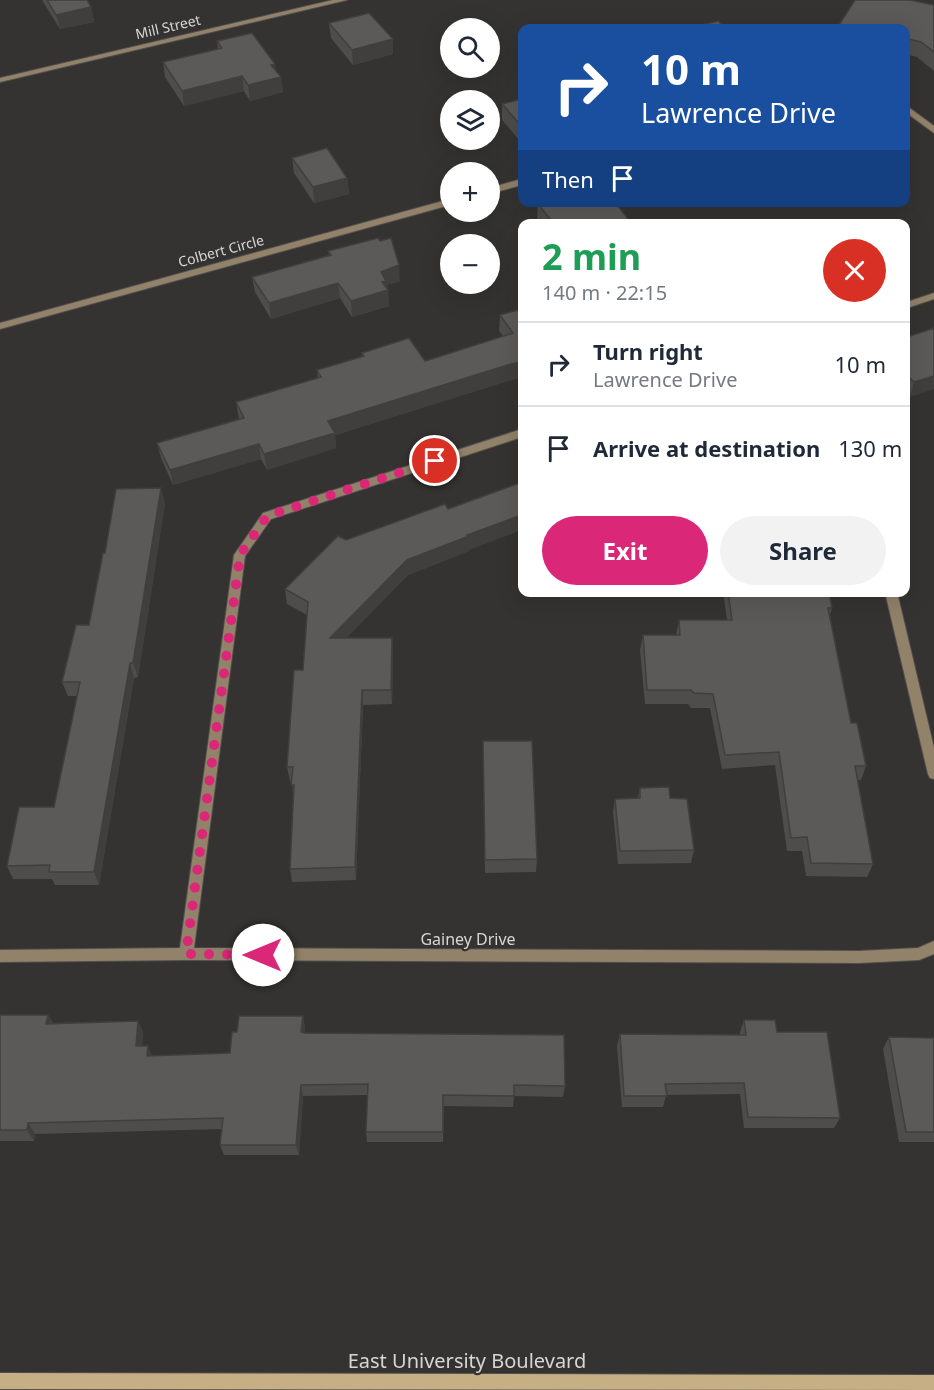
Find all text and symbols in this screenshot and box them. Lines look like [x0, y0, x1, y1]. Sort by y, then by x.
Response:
street label: Mill Street [133, 10, 202, 43]
map controls [440, 18, 500, 294]
button: search [440, 18, 500, 78]
text: 10 m [641, 40, 741, 97]
icon: right [542, 48, 620, 126]
button: layers [440, 90, 500, 150]
text: Lawrence Drive [641, 94, 836, 131]
button: + [440, 162, 500, 222]
icon: arrive [606, 162, 639, 195]
text: Then [542, 164, 594, 194]
street label: Colbert Circle [176, 230, 266, 271]
text: 2 min [542, 232, 641, 281]
button: − [440, 234, 500, 294]
button: close [823, 239, 886, 302]
text: 140 m · 22:15 [542, 279, 667, 306]
text: Turn right [593, 336, 703, 366]
icon: right [542, 348, 575, 381]
text: 10 m [835, 349, 886, 379]
text: Lawrence Drive [593, 366, 737, 393]
icon: arrive [542, 432, 575, 465]
text: Arrive at destination [593, 433, 820, 463]
text: 130 m [838, 433, 902, 463]
pin [409, 435, 460, 486]
icon: arrive [418, 444, 451, 477]
button: Exit [542, 516, 708, 585]
button: Share [720, 516, 886, 585]
position arrow [231, 923, 295, 987]
street label: Gainey Drive [420, 928, 516, 950]
street label: East University Boulevard [348, 1347, 586, 1374]

